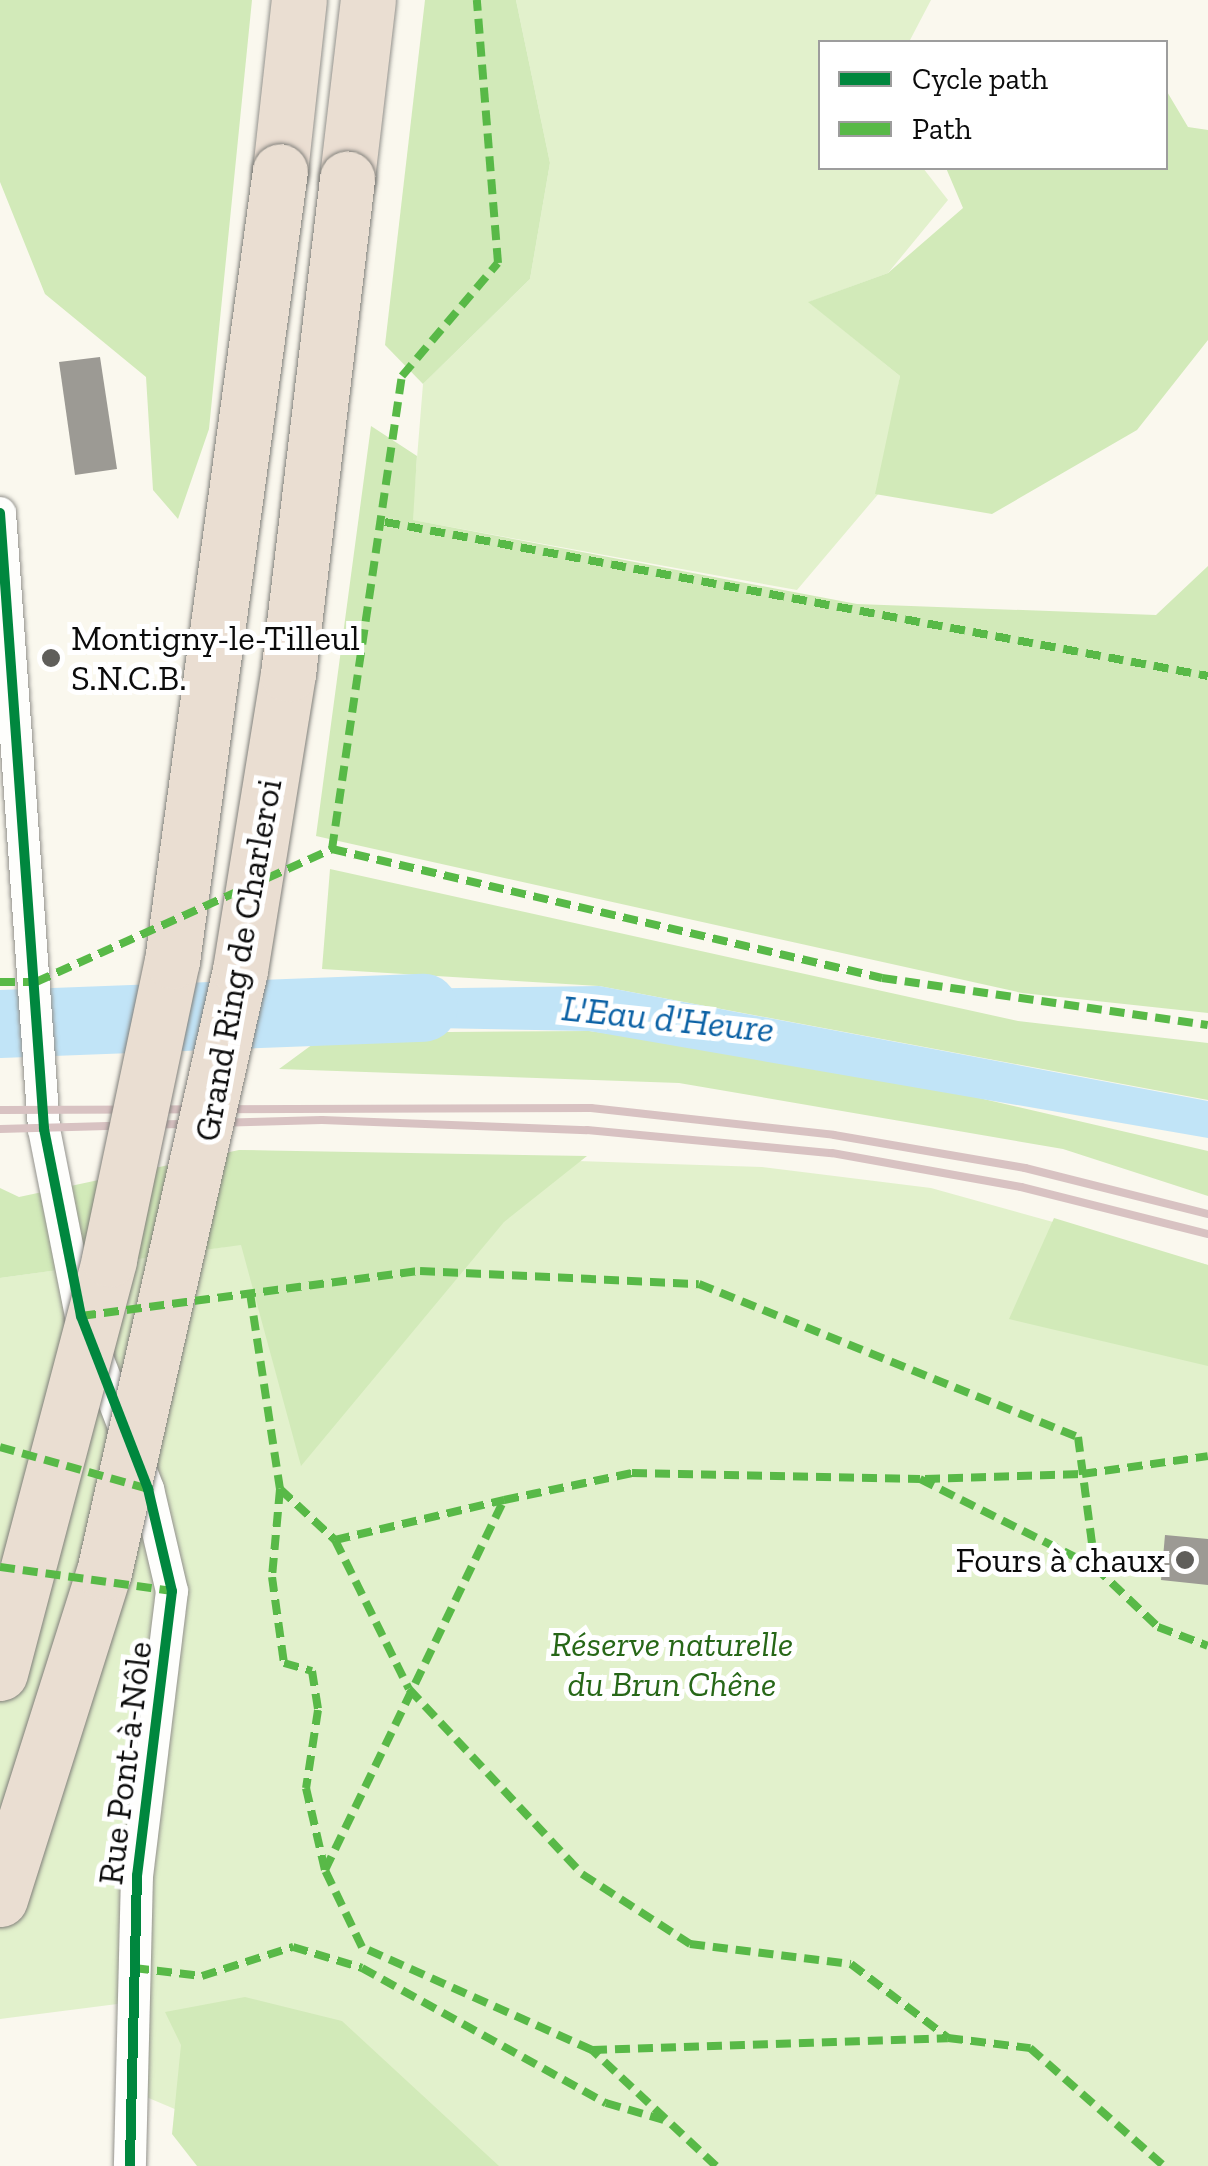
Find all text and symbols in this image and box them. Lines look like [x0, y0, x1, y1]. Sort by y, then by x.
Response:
legend [818, 40, 1168, 170]
text: Cycle path [912, 61, 1048, 97]
text: Path [912, 111, 971, 147]
place label: Montigny-le-Tilleul S.N.C.B. [71, 617, 360, 699]
marker: Montigny-le-Tilleul S.N.C.B. [40, 647, 62, 669]
street label: Grand Ring de Charleroi [185, 776, 291, 1144]
water label: L'Eau d'Heure [560, 985, 776, 1053]
place label: Fours à chaux [955, 1539, 1165, 1581]
marker: Fours à chaux [1174, 1549, 1196, 1571]
park label: Réserve naturelle du Brun Chêne [551, 1623, 793, 1705]
street label: Rue Pont-à-Nôle [89, 1639, 161, 1887]

